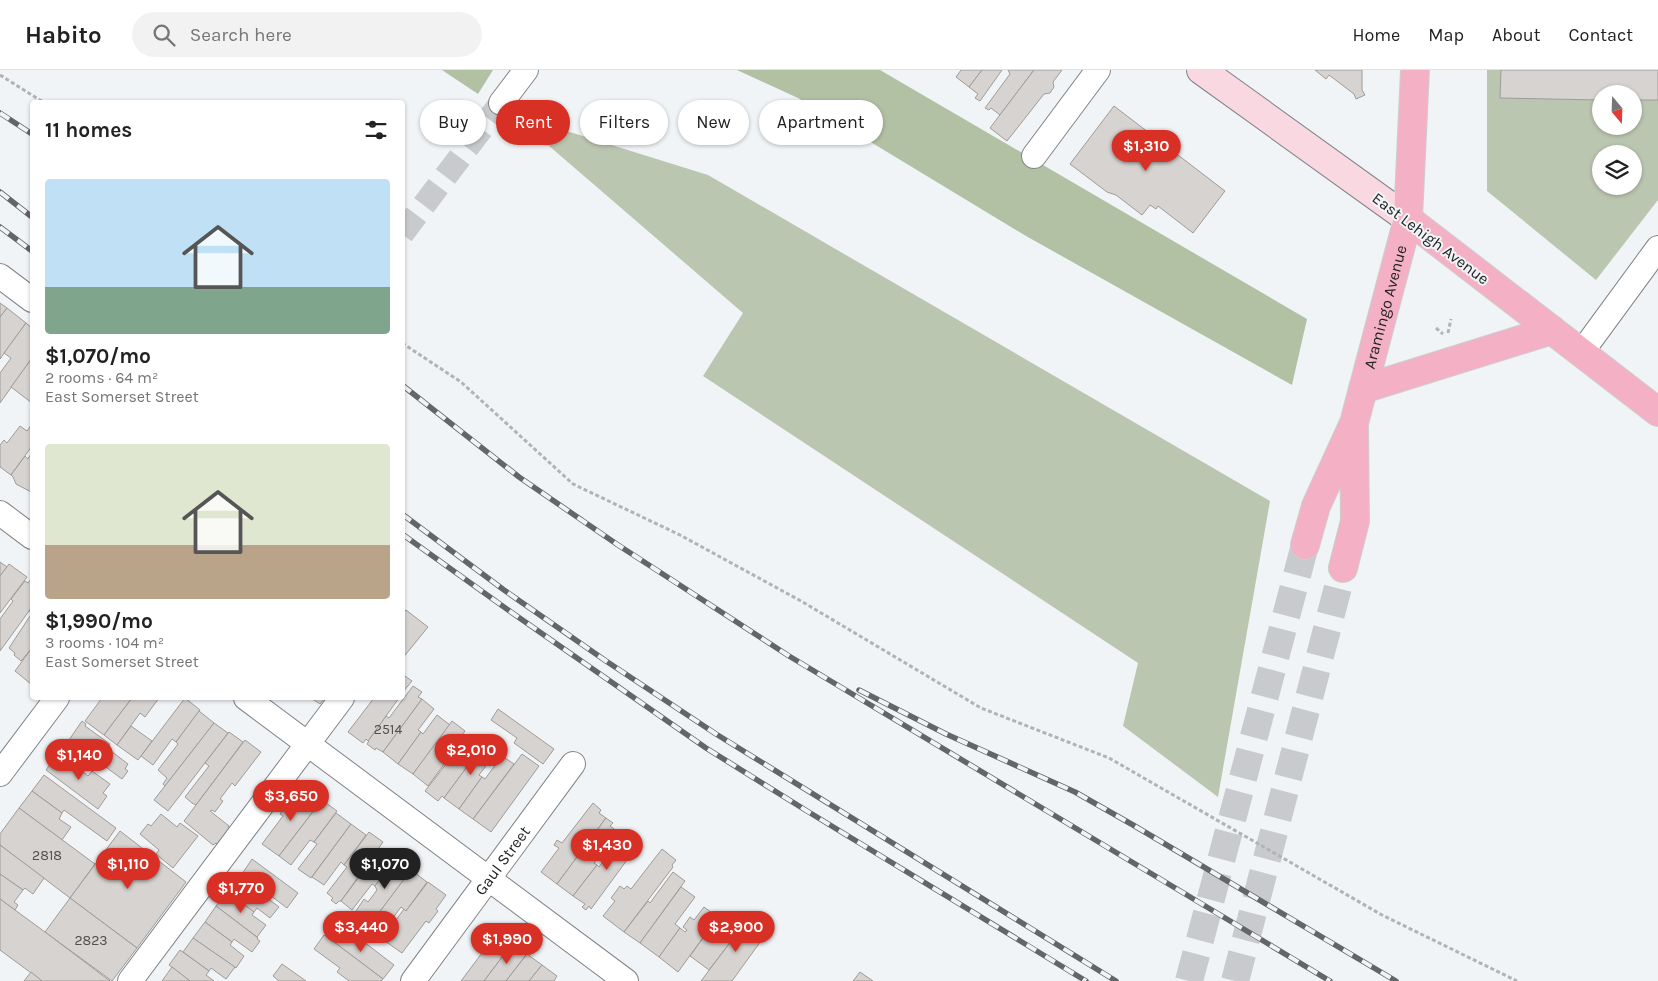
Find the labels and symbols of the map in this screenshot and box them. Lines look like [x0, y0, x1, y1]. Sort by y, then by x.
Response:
north arrow [1592, 85, 1642, 135]
pin: $1,310 [1105, 129, 1187, 172]
street label: East Lehigh Avenue [1369, 188, 1493, 289]
street label: Aramingo Avenue [1360, 243, 1411, 371]
house number: 2514 [374, 721, 402, 738]
pin: $2,010 [430, 734, 512, 776]
pin: $1,140 [38, 738, 120, 781]
pin: $3,650 [250, 780, 332, 822]
street label: Gaul Street [471, 822, 534, 899]
pin: $1,430 [566, 828, 648, 871]
house number: 2818 [32, 847, 62, 864]
pin: $1,110 [87, 848, 169, 890]
pin: $1,070 [344, 848, 426, 890]
pin: $1,770 [200, 872, 282, 914]
pin: $3,440 [320, 910, 402, 953]
pin: $2,900 [695, 910, 777, 953]
pin: $1,990 [466, 922, 548, 965]
house number: 2823 [74, 932, 108, 949]

